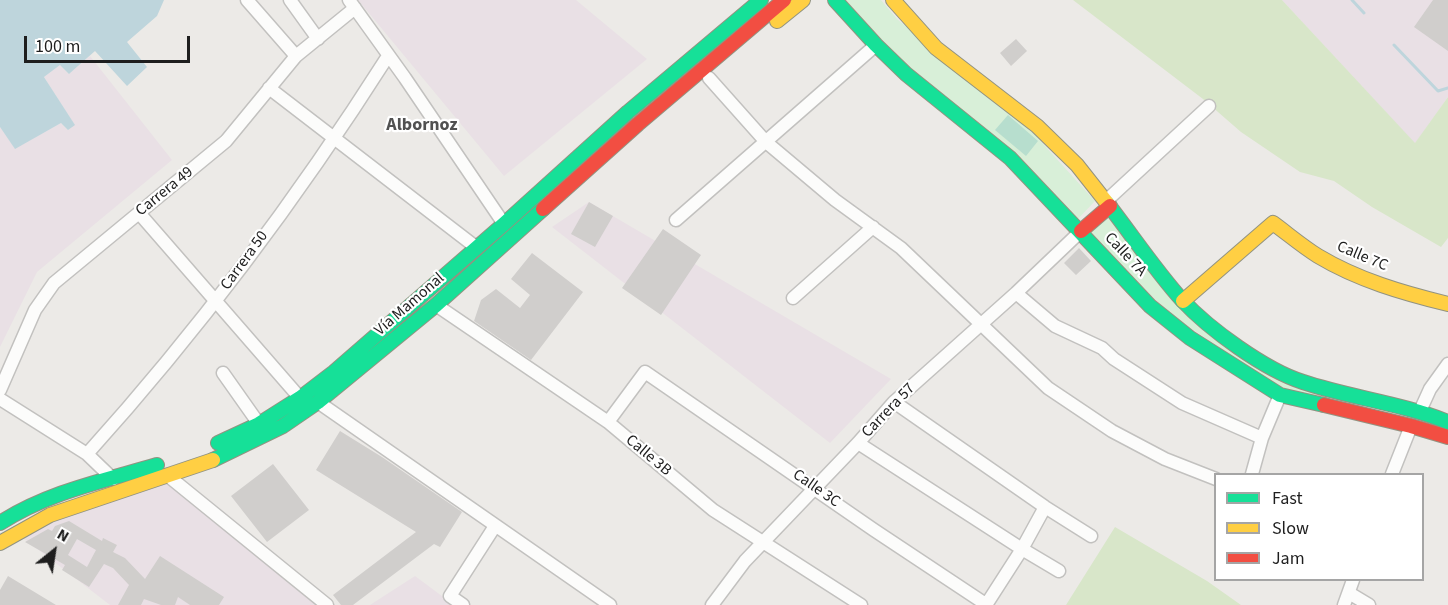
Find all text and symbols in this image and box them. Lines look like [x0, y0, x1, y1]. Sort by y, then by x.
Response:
scale bar [27, 24, 194, 62]
text: 100 m [35, 34, 80, 59]
district label: Albornoz [386, 115, 458, 137]
street label: Carrera 49 [132, 163, 198, 221]
street label: Carrera 50 [217, 228, 273, 294]
street label: Calle 7A [1100, 229, 1150, 281]
street label: Calle 7C [1334, 238, 1390, 276]
street label: Vía Mamonal [371, 269, 449, 341]
street label: Carrera 57 [858, 380, 920, 442]
street label: Calle 3B [621, 431, 675, 481]
street label: Calle 3C [789, 466, 843, 512]
legend [1214, 473, 1424, 581]
text: Fast [1272, 486, 1303, 511]
text: Slow [1272, 516, 1309, 541]
north arrow [24, 521, 84, 581]
text: N [53, 523, 73, 548]
text: Jam [1272, 546, 1305, 571]

